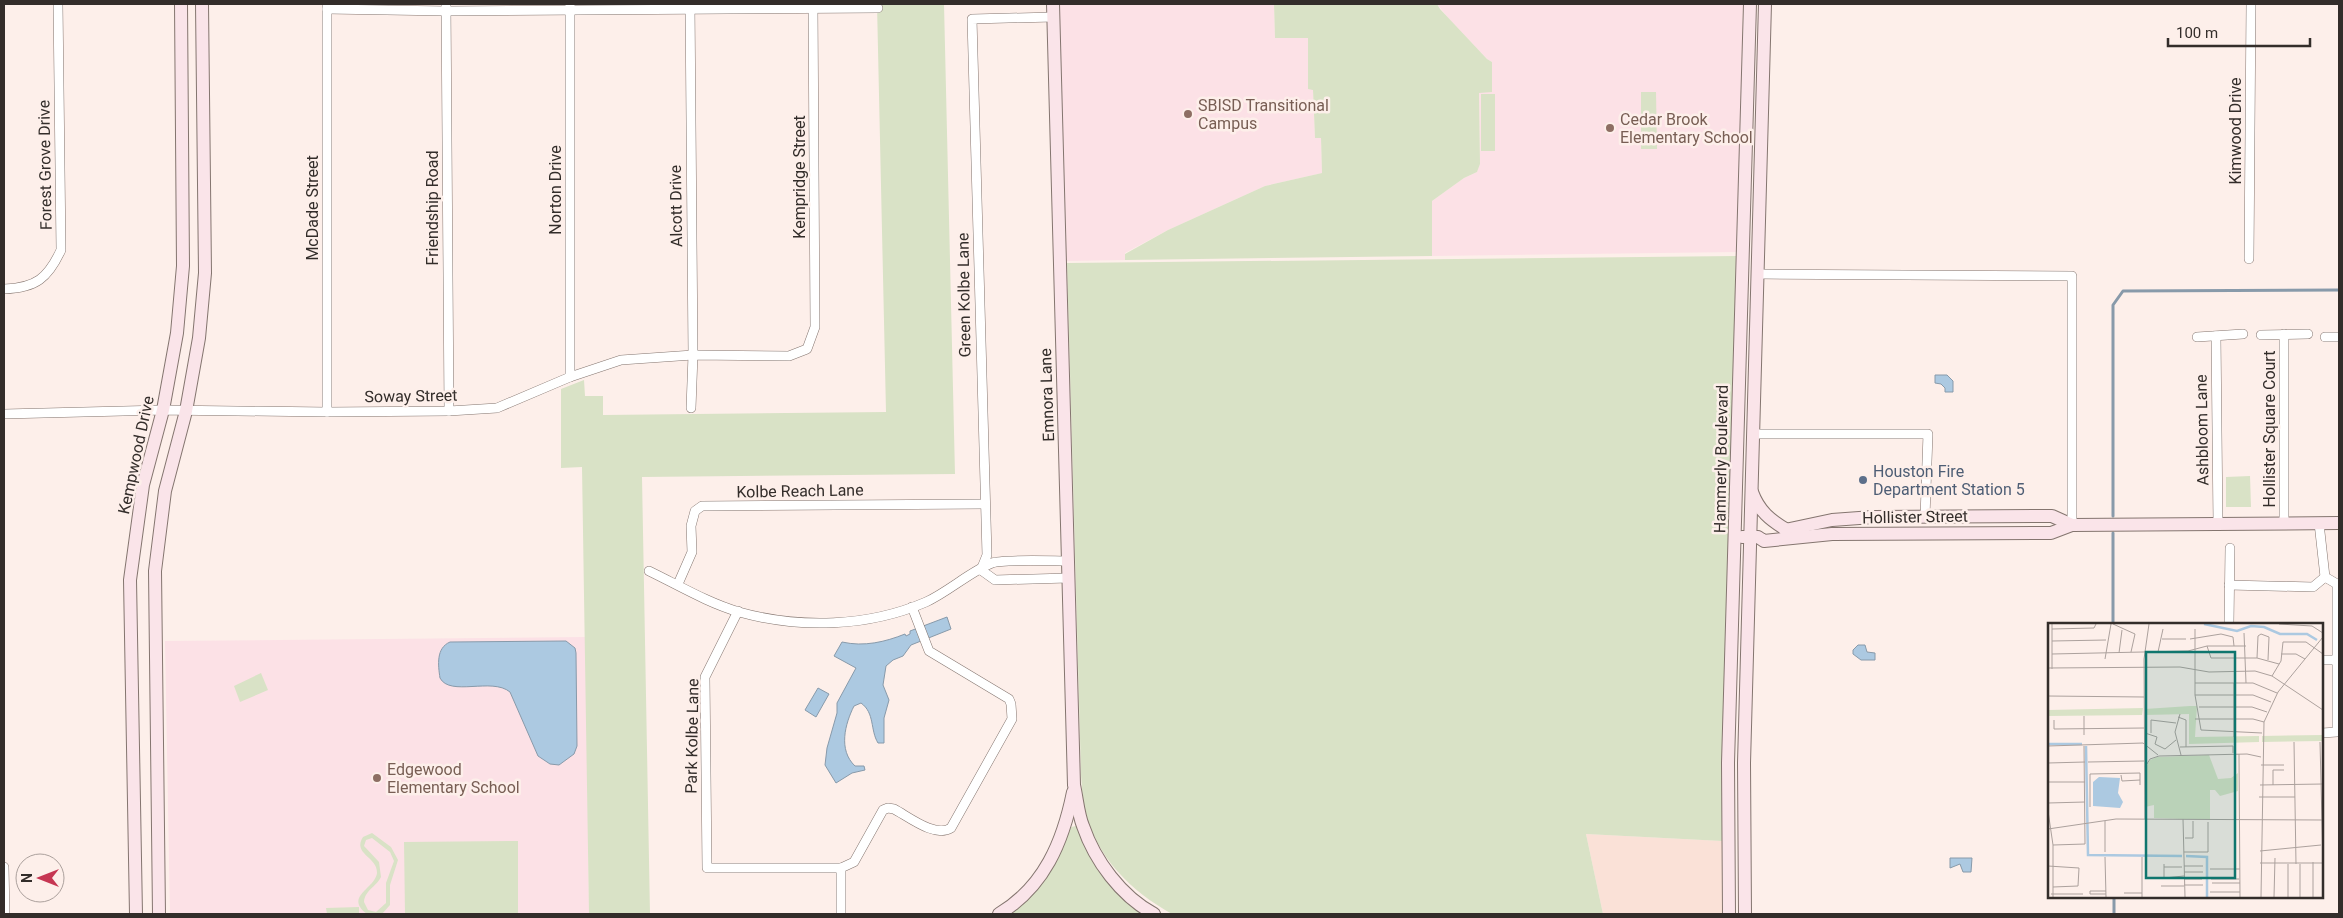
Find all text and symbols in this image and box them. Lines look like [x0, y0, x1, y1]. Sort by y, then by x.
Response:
scale bar [2168, 15, 2310, 47]
text: 100 m [2176, 24, 2218, 42]
street label: Kimwood Drive [2226, 77, 2245, 185]
place label: SBISD Transitional Campus [1198, 96, 1329, 133]
street label: Forest Grove Drive [34, 100, 56, 230]
marker: SBISD Transitional Campus [1182, 108, 1194, 120]
place label: Cedar Brook Elementary School [1620, 110, 1753, 147]
street label: Kempridge Street [790, 115, 809, 239]
marker: Cedar Brook Elementary School [1604, 122, 1616, 134]
street label: Norton Drive [546, 145, 565, 235]
street label: Friendship Road [423, 151, 442, 265]
street label: McDade Street [303, 155, 322, 261]
street label: Alcott Drive [666, 165, 686, 247]
street label: Green Kolbe Lane [953, 232, 975, 358]
street label: Emnora Lane [1036, 348, 1058, 442]
street label: Hollister Square Court [2260, 351, 2279, 507]
street label: Ashbloom Lane [2192, 374, 2212, 486]
street label: Hammerly Boulevard [1710, 385, 1732, 533]
street label: Soway Street [364, 386, 458, 406]
street label: Kempwood Drive [114, 394, 158, 516]
place label: Houston Fire Department Station 5 [1873, 462, 2025, 499]
marker: Houston Fire Department Station 5 [1857, 474, 1869, 486]
street label: Kolbe Reach Lane [736, 480, 864, 502]
street label: Hollister Street [1862, 507, 1968, 527]
inset map [2048, 623, 2323, 898]
street label: Park Kolbe Lane [681, 678, 703, 794]
place label: Edgewood Elementary School [387, 760, 520, 797]
marker: Edgewood Elementary School [371, 772, 383, 784]
north arrow [15, 853, 65, 903]
text: N [19, 873, 35, 883]

